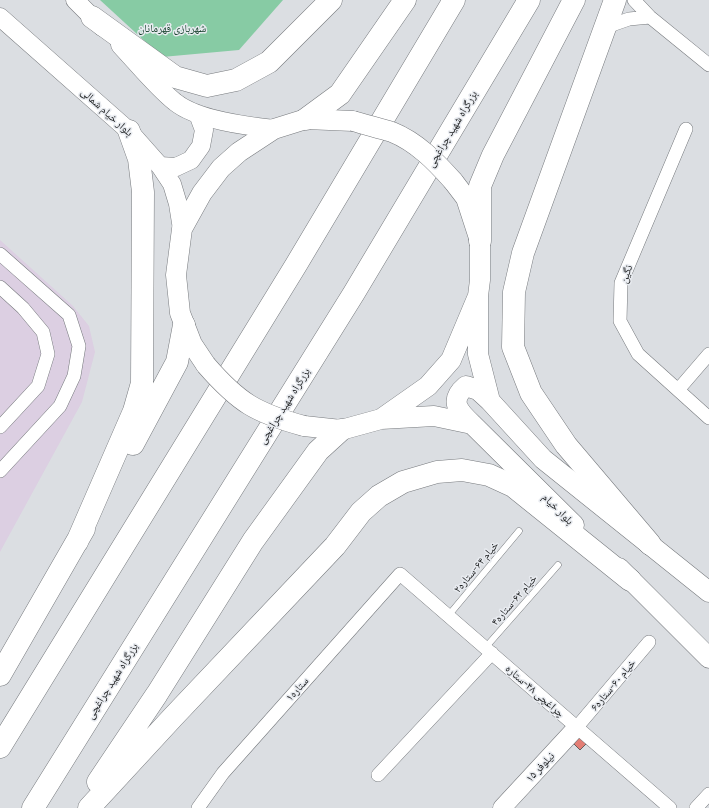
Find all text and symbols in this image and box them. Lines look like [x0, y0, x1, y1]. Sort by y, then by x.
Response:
park label: شهربازی قهرمانان [138, 21, 206, 35]
street label: بلوار خیام شمالی [78, 85, 136, 139]
street label: بزرگراه شهید چراغچی [424, 88, 480, 170]
street label: نگین [617, 263, 635, 285]
street label: بزرگراه شهید چراغچی [255, 365, 313, 447]
street label: بلوار خیام [540, 491, 576, 527]
street label: خیام ۶۴-ستاره۲ [451, 539, 501, 595]
street label: خیام ۶۲-ستاره۴ [488, 572, 540, 628]
street label: بزرگراه شهید چراغچی [83, 640, 141, 722]
street label: خیام ۶۰-ستاره۶ [588, 657, 638, 713]
street label: چراغچی ۴۸-ستاره [503, 662, 567, 720]
street label: ستاره۱ [283, 674, 311, 704]
street label: نیلوفر ۱۵ [523, 749, 557, 785]

